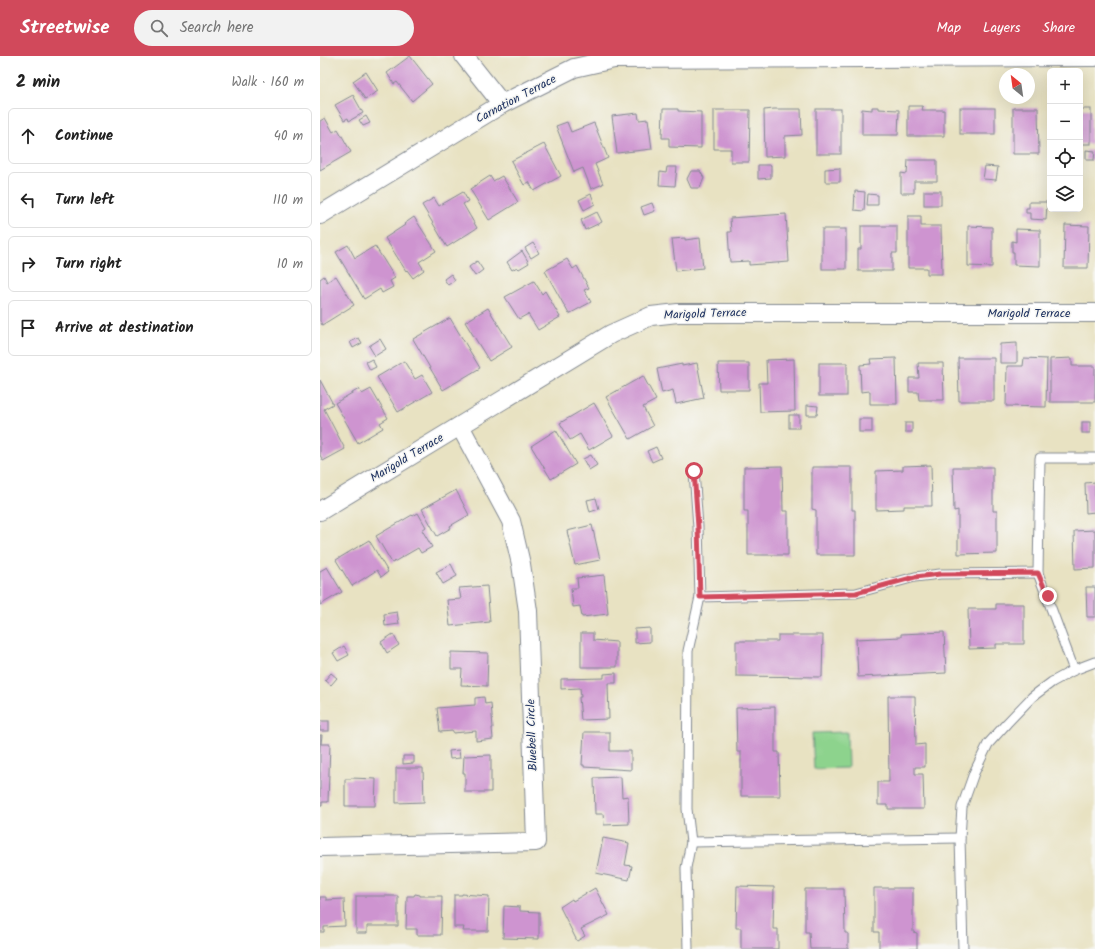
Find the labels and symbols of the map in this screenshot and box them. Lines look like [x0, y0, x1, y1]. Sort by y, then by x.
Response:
north arrow [999, 68, 1035, 104]
street label: Carnation Terrace [472, 69, 560, 128]
street label: Marigold Terrace [663, 303, 747, 325]
street label: Marigold Terrace [988, 304, 1071, 323]
street label: Marigold Terrace [367, 428, 448, 488]
route start [685, 462, 703, 480]
route end [1039, 587, 1057, 605]
street label: Bluebell Circle [521, 698, 543, 771]

